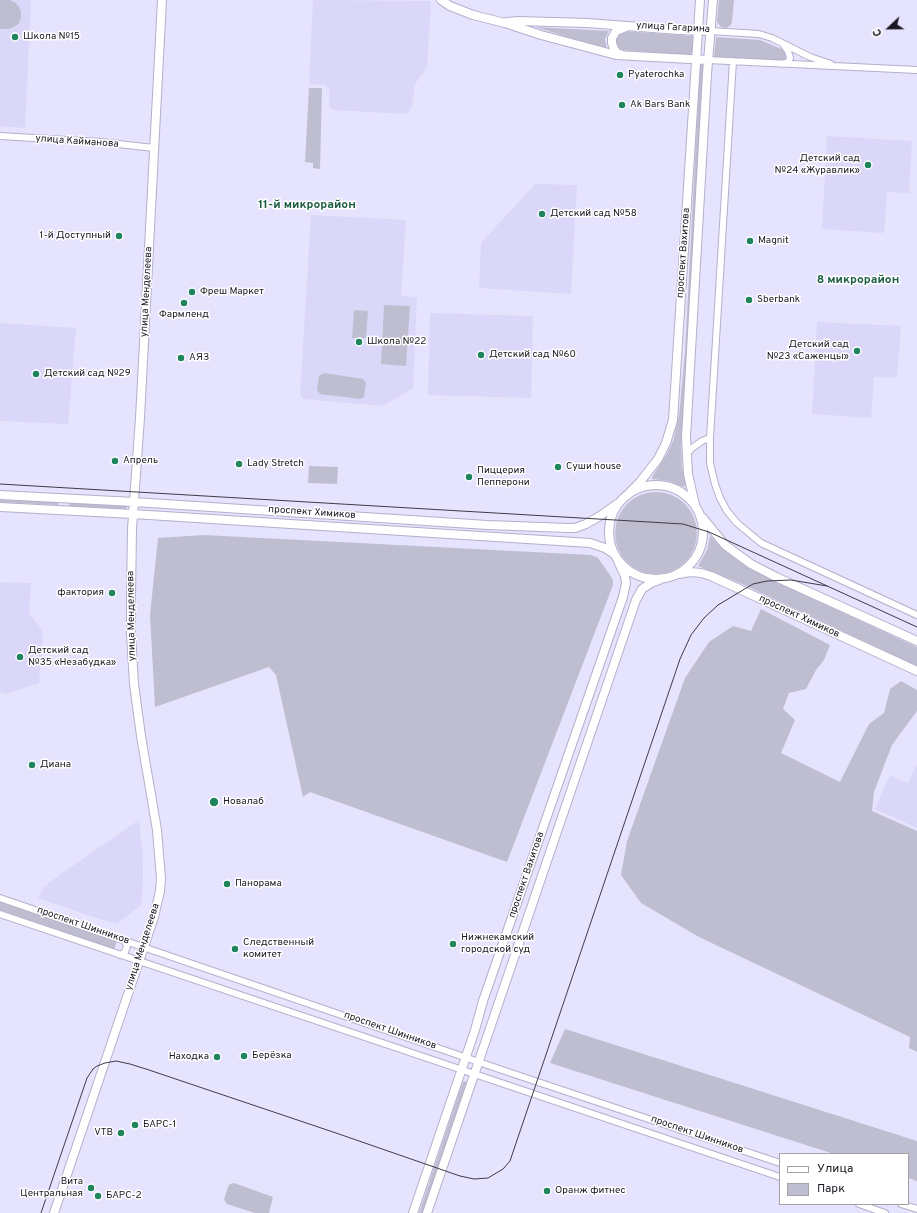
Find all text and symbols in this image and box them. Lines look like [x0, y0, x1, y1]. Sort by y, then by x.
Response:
north arrow [869, 8, 909, 48]
street label: улица Гагарина [636, 20, 710, 36]
text: С [870, 27, 886, 38]
place label: Школа №15 [23, 31, 80, 43]
marker: Школа №15 [10, 32, 20, 42]
place label: Pyaterochka [628, 69, 684, 81]
marker: Pyaterochka [615, 70, 625, 80]
place label: Ak Bars Bank [630, 99, 690, 111]
marker: Ak Bars Bank [617, 100, 627, 110]
street label: улица Кайманова [35, 133, 119, 151]
place label: Детский сад №24 «Журавлик» [775, 153, 860, 176]
marker: Детский сад №24 «Журавлик» [863, 160, 873, 170]
district label: 11-й микрорайон [258, 199, 356, 213]
place label: Детский сад №58 [550, 208, 637, 220]
street label: проспект Вахитова [675, 208, 693, 298]
marker: Детский сад №58 [537, 209, 547, 219]
place label: 1-й Доступный [40, 230, 111, 242]
marker: 1-й Доступный [114, 231, 124, 241]
place label: Magnit [758, 235, 789, 247]
marker: Magnit [745, 236, 755, 246]
street label: улица Менделеева [139, 246, 155, 338]
district label: 8 микрорайон [817, 274, 899, 288]
place label: Фреш Маркет [200, 286, 264, 298]
marker: Фреш Маркет [187, 287, 197, 297]
place label: Sberbank [757, 294, 800, 306]
marker: Sberbank [744, 295, 754, 305]
marker: Фармленд [179, 298, 189, 308]
place label: Фармленд [159, 309, 209, 321]
place label: Школа №22 [367, 336, 426, 348]
marker: Школа №22 [354, 337, 364, 347]
place label: Детский сад №23 «Саженцы» [767, 339, 849, 362]
marker: Детский сад №23 «Саженцы» [852, 346, 862, 356]
place label: Детский сад №60 [489, 349, 576, 361]
marker: Детский сад №60 [476, 350, 486, 360]
place label: АЯЗ [189, 352, 209, 364]
marker: АЯЗ [176, 353, 186, 363]
place label: Детский сад №29 [44, 368, 131, 380]
marker: Детский сад №29 [31, 369, 41, 379]
place label: Апрель [123, 455, 158, 467]
marker: Апрель [110, 456, 120, 466]
place label: Lady Stretch [247, 458, 304, 470]
marker: Lady Stretch [234, 459, 244, 469]
place label: Суши house [566, 461, 621, 473]
marker: Суши house [553, 462, 563, 472]
place label: Пиццерия Пепперони [477, 465, 530, 488]
marker: Пиццерия Пепперони [464, 472, 474, 482]
street label: проспект Химиков [268, 504, 356, 522]
street label: улица Менделеева [125, 571, 139, 661]
place label: фактория [57, 587, 104, 599]
marker: фактория [107, 588, 117, 598]
street label: проспект Химиков [757, 593, 841, 641]
place label: Детский сад №35 «Незабудка» [28, 645, 116, 668]
marker: Детский сад №35 «Незабудка» [15, 652, 25, 662]
place label: Диана [40, 759, 71, 771]
marker: Диана [27, 760, 37, 770]
marker: Новалаб [208, 796, 220, 808]
place label: Новалаб [223, 796, 264, 808]
street label: проспект Вахитова [507, 830, 547, 920]
place label: Панорама [235, 878, 282, 890]
marker: Панорама [222, 879, 232, 889]
street label: улица Менделеева [123, 902, 163, 992]
street label: проспект Шинников [35, 904, 131, 948]
place label: Нижнекамский городской суд [461, 932, 534, 956]
place label: Следственный комитет [243, 937, 314, 960]
marker: Нижнекамский городской суд [448, 939, 458, 949]
marker: Следственный комитет [230, 944, 240, 954]
street label: проспект Шинников [342, 1009, 438, 1053]
place label: Берёзка [252, 1050, 292, 1062]
place label: Находка [169, 1051, 209, 1063]
marker: Берёзка [239, 1051, 249, 1061]
marker: Находка [212, 1052, 222, 1062]
street label: проспект Шинников [649, 1113, 745, 1157]
place label: БАРС-1 [143, 1119, 176, 1131]
marker: БАРС-1 [130, 1120, 140, 1130]
place label: VTB [94, 1127, 113, 1139]
marker: VTB [116, 1128, 126, 1138]
legend [779, 1153, 909, 1205]
text: Улица [817, 1161, 853, 1177]
place label: Вита Центральная [20, 1176, 83, 1200]
text: Парк [817, 1181, 845, 1197]
marker: Вита Центральная [86, 1183, 96, 1193]
place label: Оранж фитнес [555, 1185, 625, 1197]
marker: Оранж фитнес [542, 1186, 552, 1196]
place label: БАРС-2 [106, 1190, 142, 1202]
marker: БАРС-2 [93, 1191, 103, 1201]

